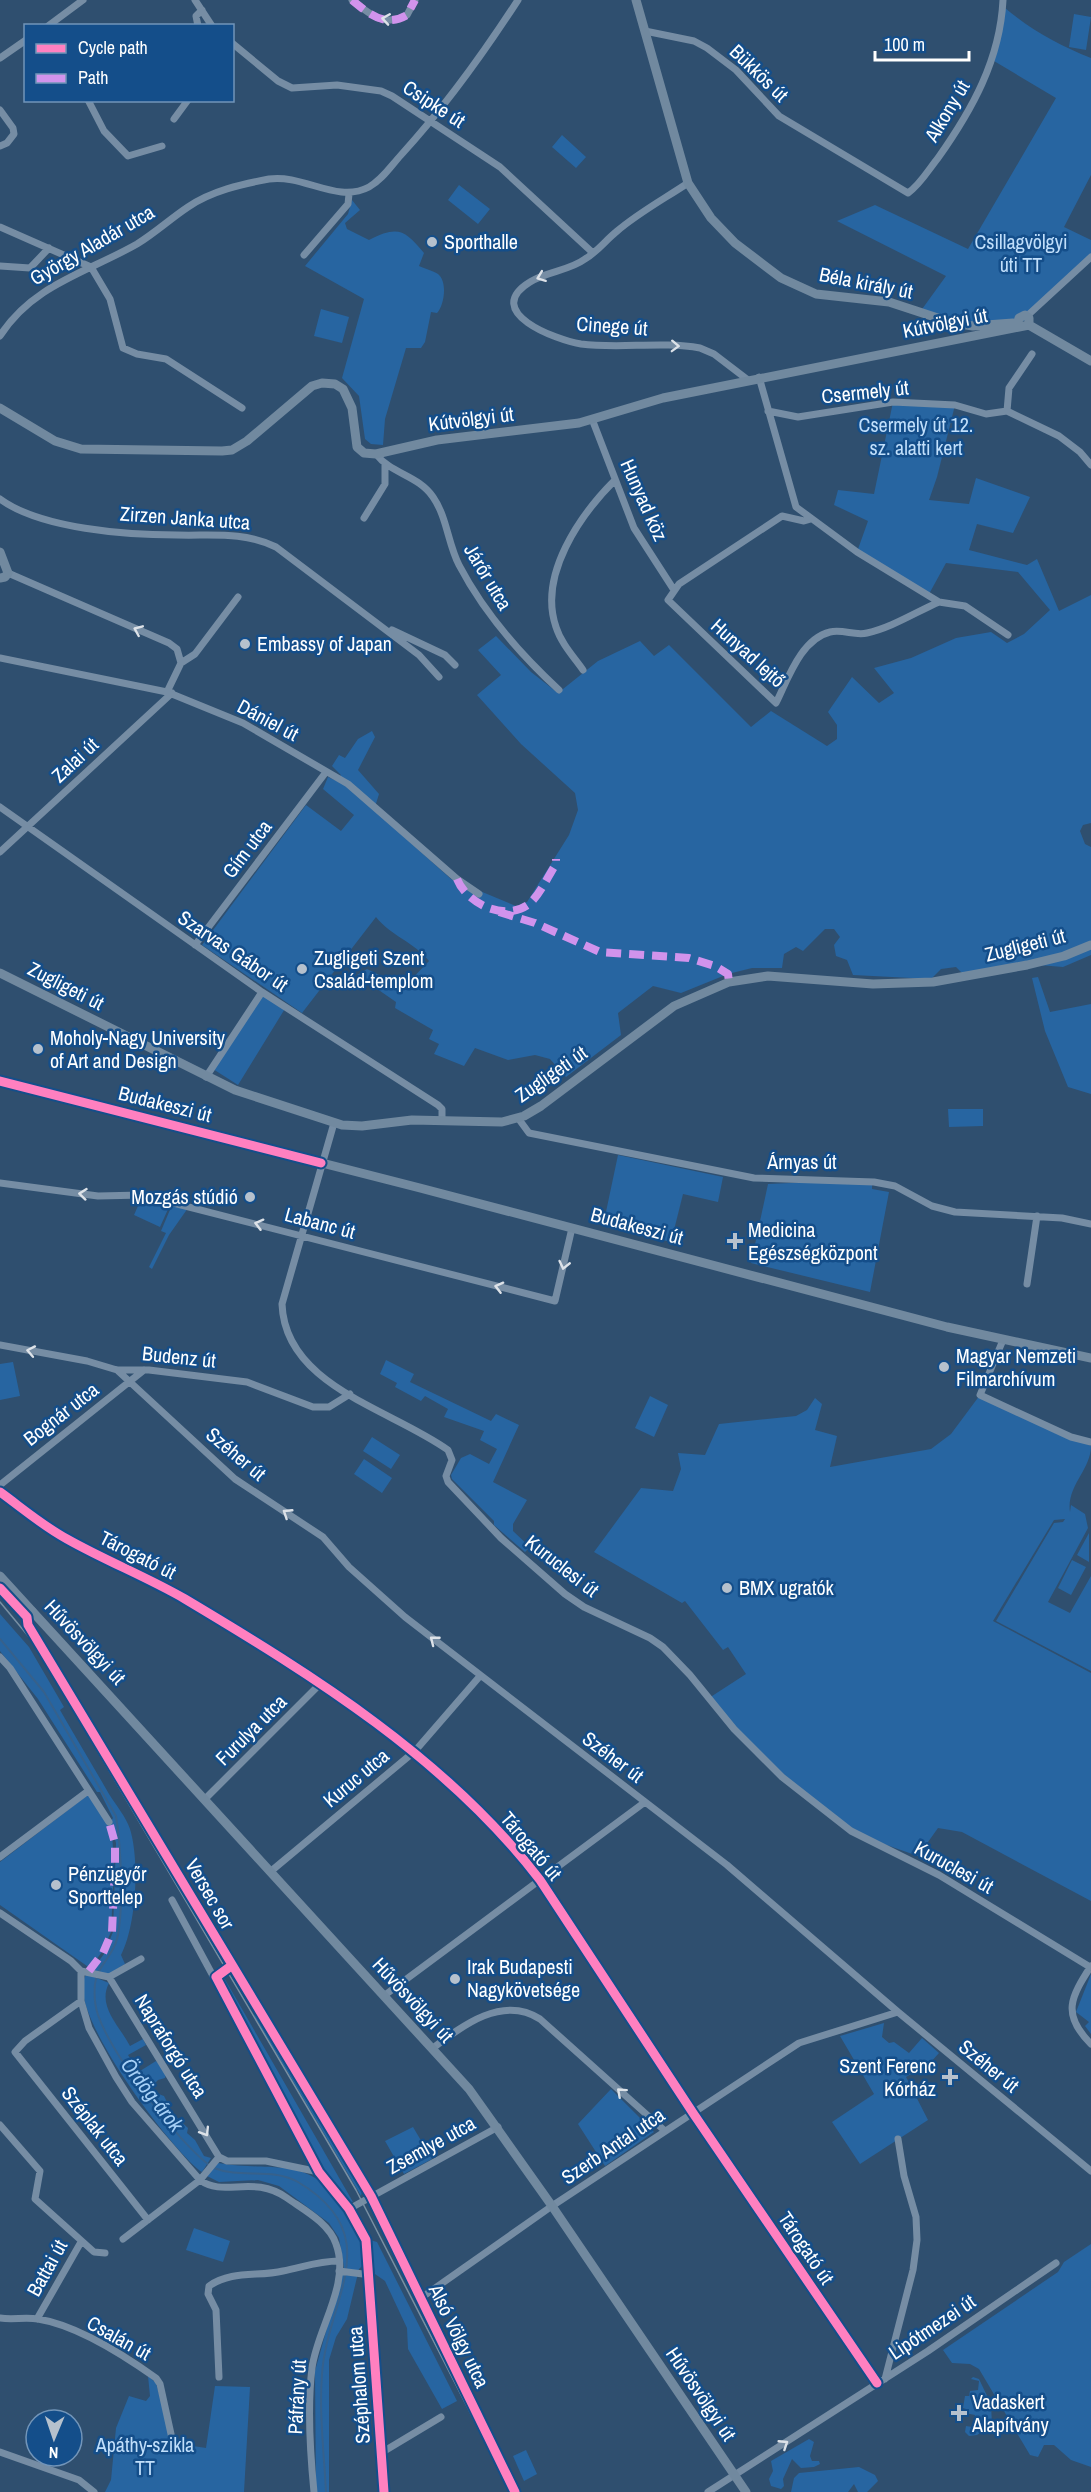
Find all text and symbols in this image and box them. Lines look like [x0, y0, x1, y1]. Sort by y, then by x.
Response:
one-way arrow [381, 13, 391, 25]
legend [24, 24, 234, 102]
scale bar [875, 24, 970, 62]
text: 100 m [884, 32, 925, 57]
text: Cycle path [78, 35, 148, 60]
street label: Bükkös út [724, 38, 795, 108]
text: Path [78, 65, 108, 90]
street label: Csipke út [398, 73, 471, 134]
street label: Alkony út [917, 75, 976, 147]
street label: György Aladár utca [25, 198, 159, 291]
place label: Sporthalle [444, 228, 518, 255]
park label: Csillagvölgyi úti TT [975, 228, 1067, 278]
marker: Sporthalle [425, 235, 439, 249]
street label: Béla király út [817, 260, 916, 305]
one-way arrow [536, 270, 547, 282]
street label: Kútvölgyi út [900, 301, 990, 344]
street label: Cinege út [576, 310, 649, 341]
one-way arrow [670, 340, 679, 353]
street label: Csermely út [820, 373, 910, 410]
street label: Kútvölgyi út [427, 400, 516, 437]
park label: Csermely út 12. sz. alatti kert [859, 411, 973, 461]
street label: Hunyad köz [615, 455, 674, 545]
street label: Zirzen Janka utca [119, 499, 251, 536]
street label: Járőr utca [458, 539, 519, 615]
street label: Hunyad lejtő [705, 612, 791, 693]
one-way arrow [133, 625, 144, 637]
place label: Embassy of Japan [257, 630, 392, 657]
marker: Embassy of Japan [238, 637, 252, 651]
street label: Dániel út [233, 692, 304, 747]
street label: Zalai út [45, 731, 104, 788]
street label: Gím utca [216, 814, 277, 883]
street label: Szarvas Gábor út [173, 904, 294, 998]
street label: Zugligeti út [982, 921, 1068, 968]
place label: Zugligeti Szent Család-templom [314, 944, 433, 994]
street label: Zugligeti út [24, 955, 109, 1016]
marker: Zugligeti Szent Család-templom [295, 962, 309, 976]
place label: Moholy-Nagy University of Art and Design [50, 1024, 226, 1074]
street label: Zugligeti út [509, 1039, 592, 1108]
marker: Moholy-Nagy University of Art and Design [31, 1042, 45, 1056]
street label: Budakeszi út [116, 1079, 215, 1128]
street label: Árnyas út [766, 1148, 837, 1175]
place label: Mozgás stúdió [131, 1183, 238, 1210]
one-way arrow [79, 1188, 88, 1201]
marker: Mozgás stúdió [243, 1190, 257, 1204]
street label: Labanc út [282, 1200, 359, 1245]
street label: Budakeszi út [588, 1200, 687, 1251]
place label: Medicina Egészségközpont [748, 1216, 878, 1266]
one-way arrow [254, 1219, 265, 1231]
marker: Medicina Egészségközpont [726, 1232, 744, 1250]
one-way arrow [558, 1259, 571, 1269]
one-way arrow [494, 1281, 504, 1294]
street label: Budenz út [141, 1339, 218, 1374]
place label: Magyar Nemzeti Filmarchívum [956, 1342, 1076, 1392]
one-way arrow [27, 1345, 37, 1358]
marker: Magyar Nemzeti Filmarchívum [937, 1360, 951, 1374]
street label: Bognár utca [18, 1376, 104, 1451]
street label: Széher út [201, 1421, 272, 1487]
one-way arrow [282, 1509, 293, 1520]
street label: Tárogató út [95, 1524, 181, 1585]
street label: Kuruclesi út [520, 1528, 605, 1603]
place label: BMX ugratók [739, 1574, 835, 1601]
marker: BMX ugratók [720, 1581, 734, 1595]
street label: Hűvösvölgyi út [39, 1593, 132, 1691]
one-way arrow [430, 1636, 441, 1647]
street label: Furulya utca [209, 1688, 292, 1771]
street label: Széher út [577, 1725, 650, 1789]
street label: Kuruc utca [317, 1742, 394, 1813]
street label: Tárogató út [495, 1805, 568, 1886]
street label: Kuruclesi út [910, 1834, 999, 1900]
street label: Versec sor [179, 1853, 242, 1935]
place label: Pénzügyőr Sporttelep [68, 1860, 147, 1910]
marker: Pénzügyőr Sporttelep [49, 1878, 63, 1892]
street label: Hűvösvölgyi út [367, 1951, 460, 2049]
place label: Irak Budapesti Nagykövetsége [467, 1953, 580, 2003]
marker: Irak Budapesti Nagykövetsége [448, 1972, 462, 1986]
street label: Napraforgó utca [129, 1989, 214, 2103]
street label: Széher út [954, 2033, 1025, 2098]
water label: Ördög-árok [114, 2051, 191, 2139]
place label: Szent Ferenc Kórház [839, 2052, 936, 2102]
marker: Szent Ferenc Kórház [941, 2068, 959, 2086]
street label: Széplak utca [56, 2080, 135, 2171]
one-way arrow [617, 2088, 628, 2099]
street label: Szerb Antal utca [556, 2101, 670, 2190]
street label: Zsemlye utca [382, 2109, 480, 2180]
one-way arrow [198, 2125, 209, 2136]
street label: Tárogató út [772, 2206, 841, 2290]
street label: Battai út [20, 2234, 73, 2301]
street label: Alsó Völgy utca [422, 2279, 496, 2392]
street label: Lipótmezei út [883, 2287, 981, 2366]
street label: Csalán út [82, 2309, 156, 2366]
street label: Széphalom utca [341, 2325, 376, 2445]
street label: Hűvösvölgyi út [660, 2342, 743, 2446]
street label: Páfrány út [281, 2359, 312, 2435]
place label: Vadaskert Alapítvány [971, 2388, 1049, 2438]
marker: Vadaskert Alapítvány [950, 2404, 968, 2422]
north arrow [24, 2408, 84, 2468]
park label: Apáthy-szikla TT [95, 2431, 194, 2481]
one-way arrow [777, 2441, 788, 2452]
text: N [48, 2442, 59, 2464]

